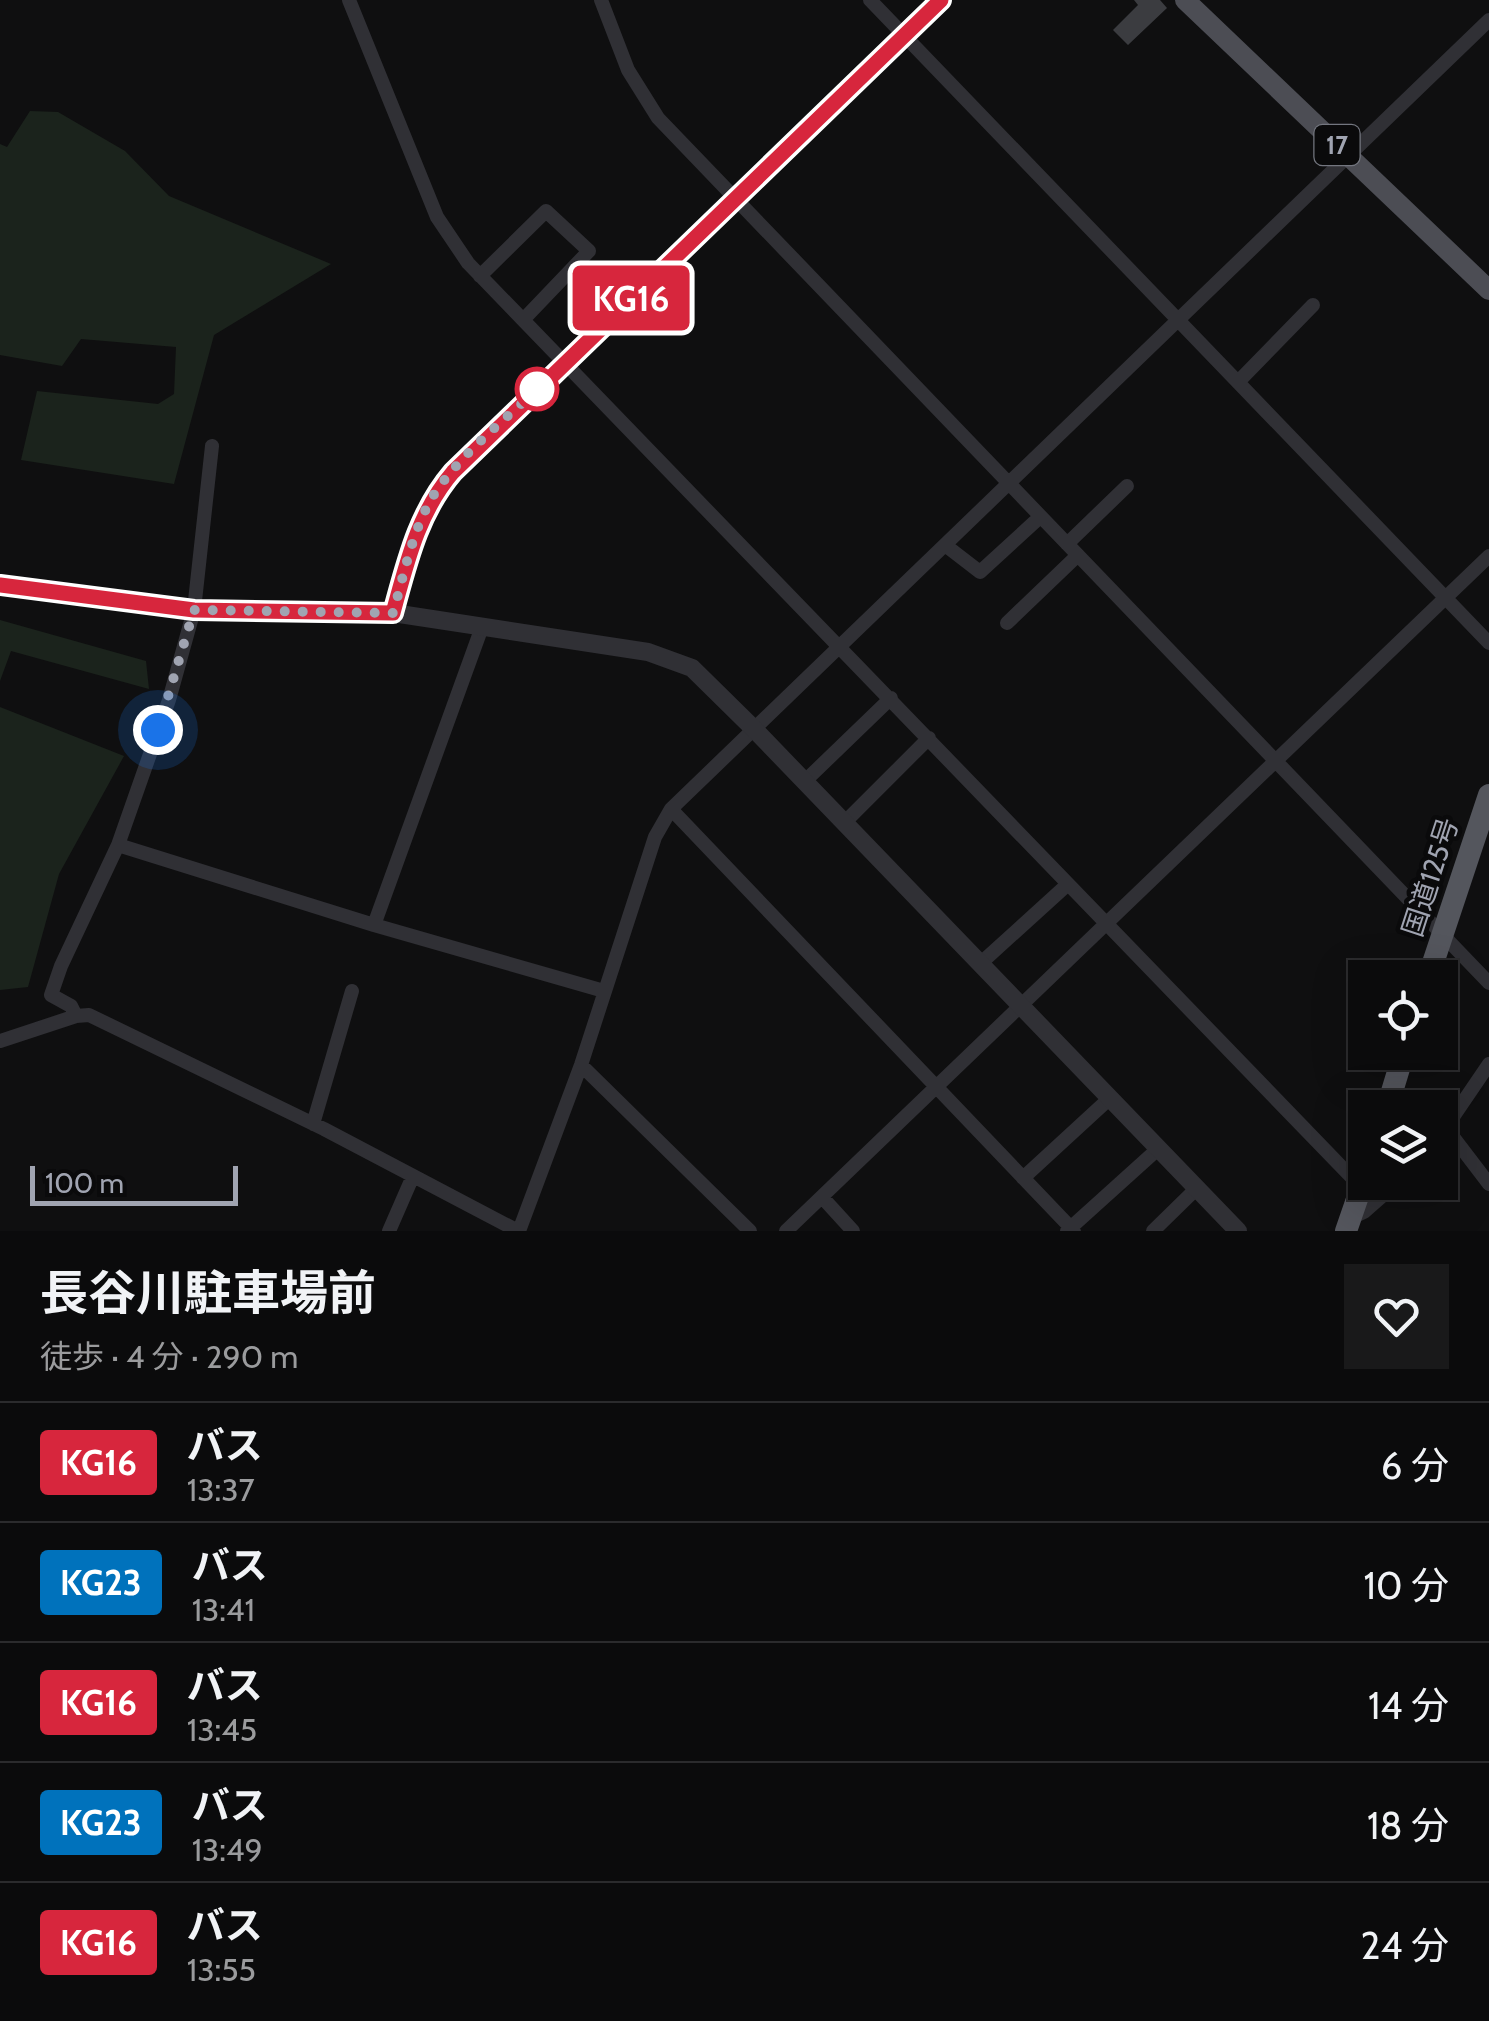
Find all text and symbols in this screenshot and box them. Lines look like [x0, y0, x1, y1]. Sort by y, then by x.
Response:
road number: 17 [1314, 125, 1360, 165]
line badge: KG16 [561, 266, 701, 330]
text: KG16 [593, 277, 669, 320]
unlabelled marker [516, 368, 558, 410]
your location [133, 705, 183, 755]
street label: 国道125号 [1395, 813, 1465, 941]
map controls [1348, 960, 1458, 1200]
button: locate [1348, 960, 1458, 1070]
button: layers [1348, 1090, 1458, 1200]
scale bar [30, 1161, 238, 1206]
text: 100 m [45, 1166, 124, 1200]
text: 長谷川駐車場前 [40, 1264, 376, 1322]
button: heart [1344, 1264, 1449, 1369]
text: 徒歩 · 4 分 · 290 m [40, 1337, 298, 1376]
text: バス [187, 1422, 263, 1469]
text: KG16 [60, 1441, 137, 1484]
text: 6 分 [1381, 1442, 1449, 1489]
text: 13:37 [187, 1470, 255, 1509]
text: バス [192, 1542, 268, 1589]
text: KG23 [60, 1561, 142, 1604]
text: 10 分 [1364, 1562, 1449, 1609]
text: 13:41 [192, 1590, 255, 1629]
text: バス [187, 1662, 263, 1709]
text: KG16 [60, 1681, 137, 1724]
text: 14 分 [1368, 1682, 1449, 1729]
text: 13:45 [187, 1710, 257, 1749]
text: バス [192, 1782, 268, 1829]
text: KG23 [60, 1801, 142, 1844]
text: 18 分 [1367, 1802, 1449, 1849]
text: 13:49 [192, 1830, 263, 1869]
text: バス [187, 1902, 263, 1949]
text: KG16 [60, 1921, 137, 1964]
text: 24 分 [1361, 1922, 1449, 1969]
text: 13:55 [187, 1950, 256, 1989]

